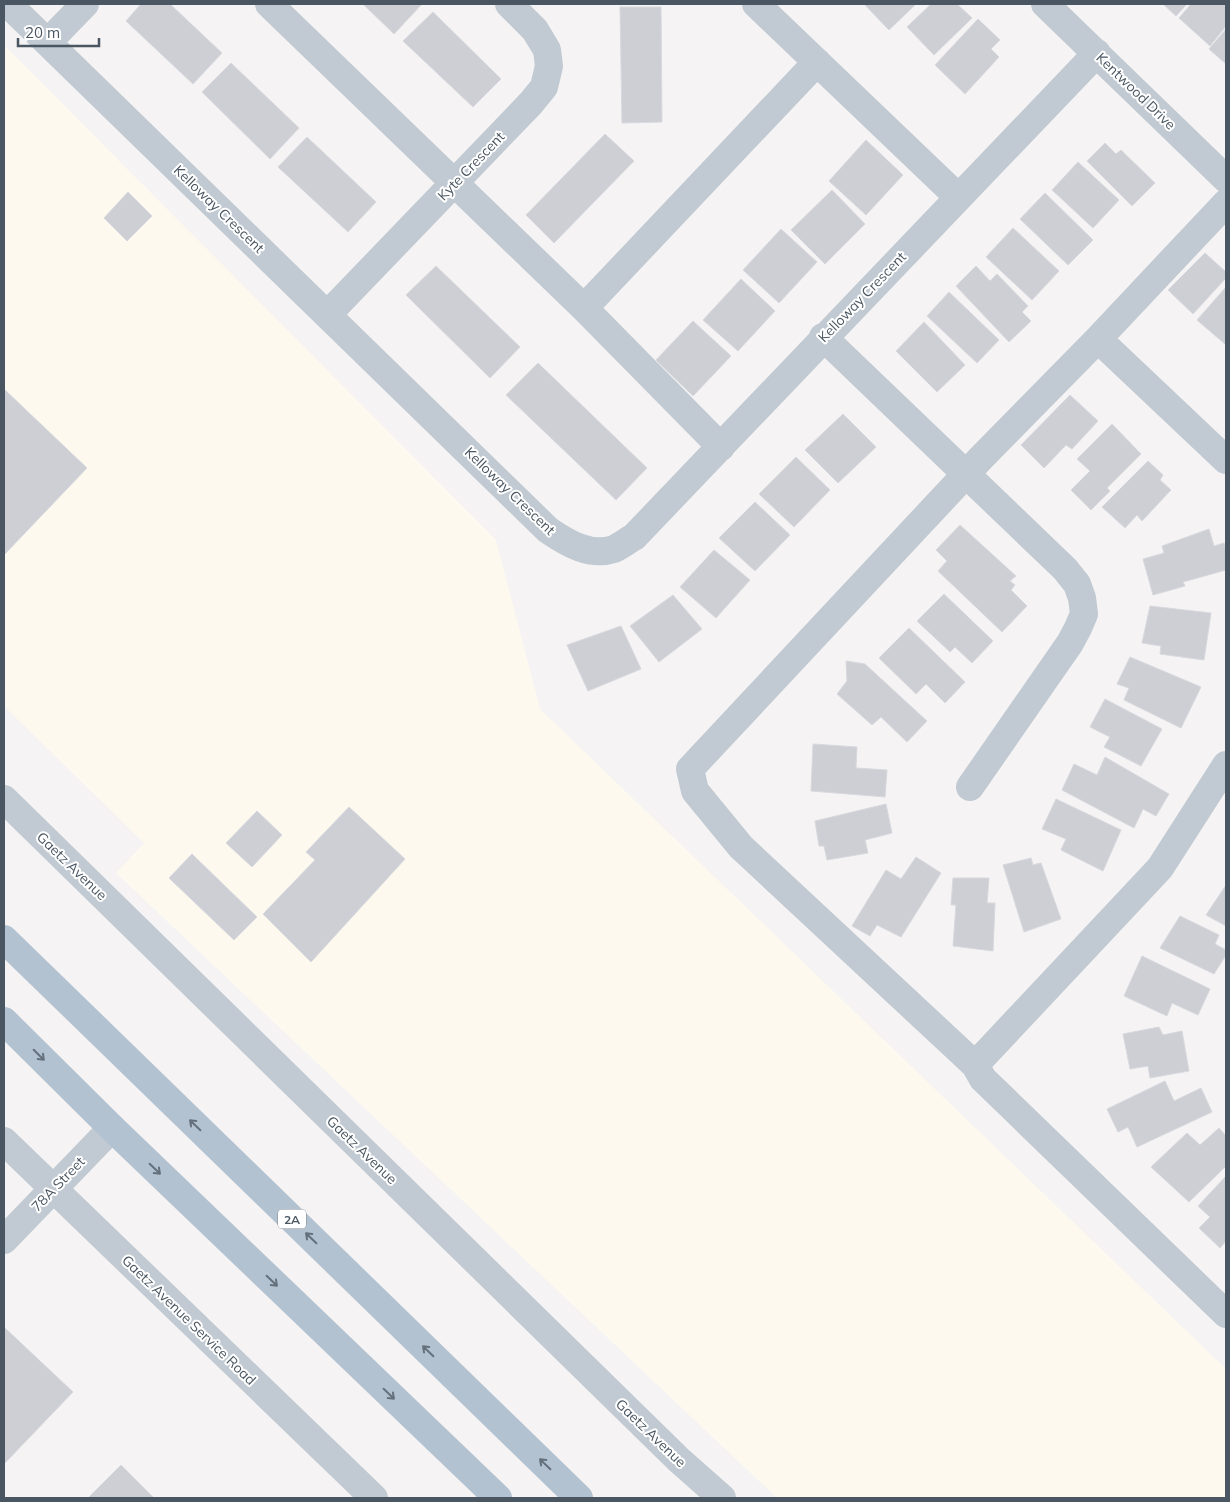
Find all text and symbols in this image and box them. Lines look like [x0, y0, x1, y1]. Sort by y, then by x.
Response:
scale bar [18, 15, 99, 47]
text: 20 m [25, 23, 60, 42]
street label: Kentwood Drive [1093, 49, 1179, 133]
street label: Kyte Crescent [434, 128, 508, 204]
street label: Kelloway Crescent [170, 161, 268, 257]
street label: Kelloway Crescent [814, 248, 910, 346]
street label: Kelloway Crescent [461, 443, 559, 539]
street label: Gaetz Avenue [33, 828, 111, 904]
one-way arrow [32, 1049, 45, 1061]
street label: Gaetz Avenue [323, 1112, 401, 1188]
one-way arrow [189, 1118, 201, 1131]
street label: 78A Street [27, 1153, 89, 1215]
one-way arrow [149, 1163, 161, 1175]
road number: 2A [278, 1210, 306, 1228]
one-way arrow [305, 1232, 318, 1244]
street label: Gaetz Avenue Service Road [118, 1251, 260, 1389]
one-way arrow [266, 1275, 278, 1287]
one-way arrow [422, 1345, 434, 1357]
one-way arrow [383, 1388, 396, 1400]
street label: Gaetz Avenue [612, 1395, 690, 1471]
one-way arrow [538, 1458, 551, 1470]

